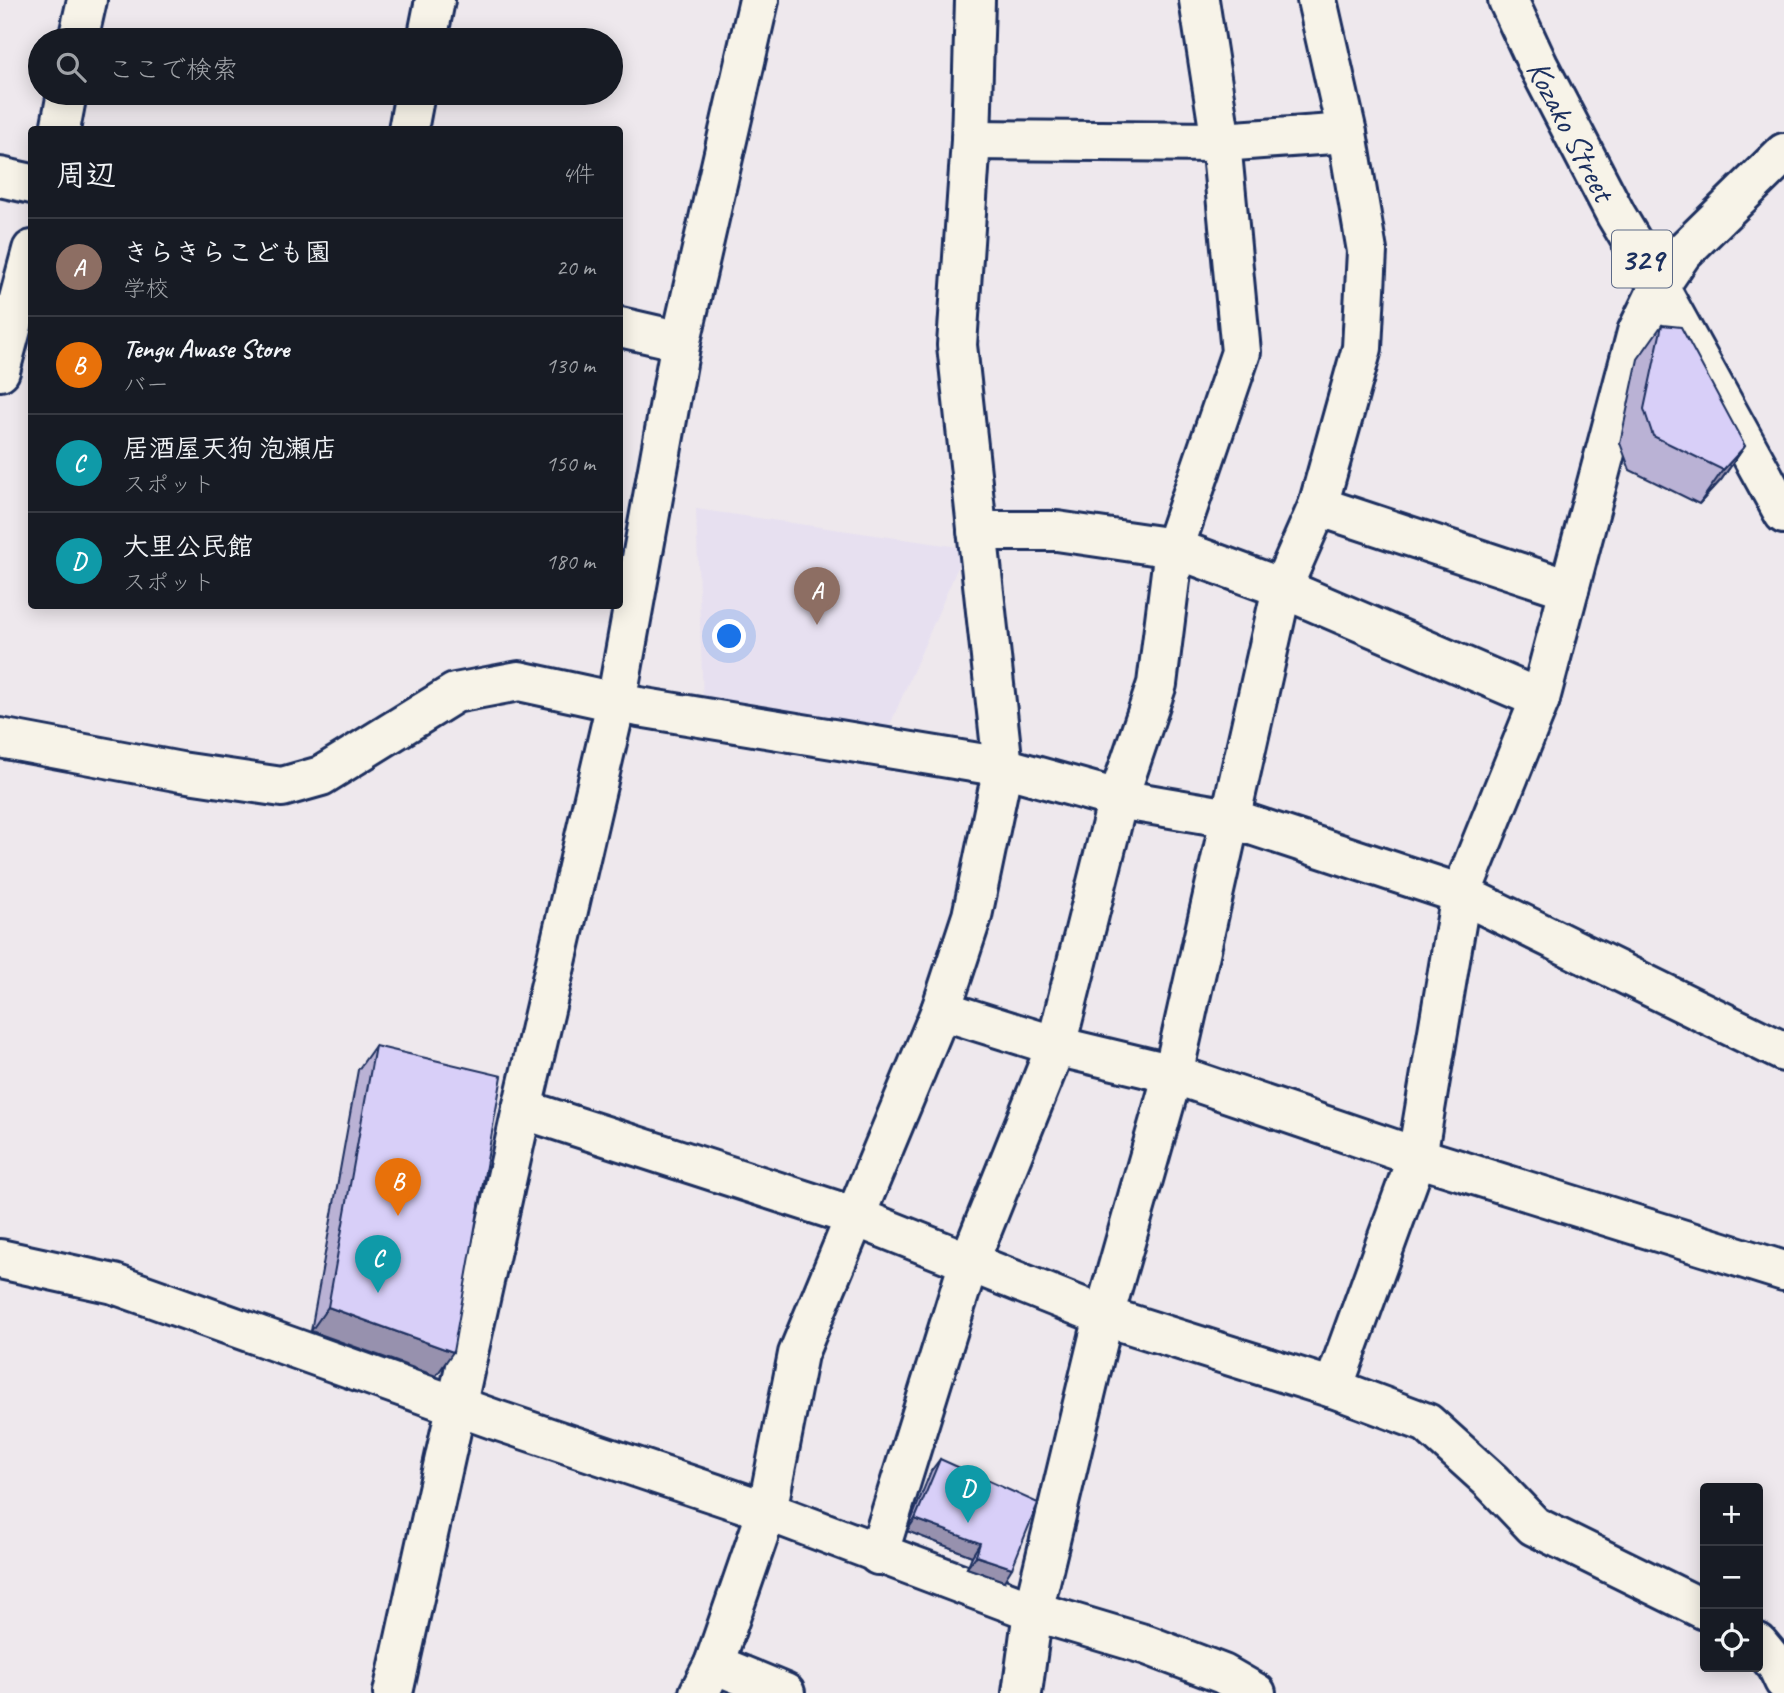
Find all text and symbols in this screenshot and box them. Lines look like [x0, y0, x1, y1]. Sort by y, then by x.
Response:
search box [28, 28, 623, 105]
icon: search [52, 48, 90, 86]
text: ここで検索 [108, 53, 238, 86]
street label: Kozako Street [1517, 53, 1626, 211]
text: 周辺 [56, 156, 116, 194]
text: 4件 [562, 160, 595, 189]
road number: 329 [1612, 230, 1672, 288]
text: きらきらこども園 [123, 236, 331, 269]
text: A [73, 253, 85, 282]
text: 20 m [556, 253, 595, 282]
text: 学校 [123, 274, 169, 303]
text: Tengu Awase Store [123, 332, 289, 365]
text: B [73, 351, 85, 380]
text: 130 m [546, 351, 595, 380]
text: バー [123, 370, 169, 399]
text: 居酒屋天狗 泡瀬店 [123, 432, 337, 465]
text: C [74, 449, 84, 478]
text: 150 m [546, 449, 595, 478]
text: スポット [123, 470, 215, 499]
text: 大里公民館 [123, 530, 253, 563]
text: D [72, 547, 86, 576]
text: 180 m [546, 547, 595, 576]
pin: A [794, 567, 840, 625]
text: スポット [123, 568, 215, 597]
your location [712, 619, 746, 653]
pin: B [375, 1158, 421, 1216]
pin: C [355, 1235, 401, 1293]
pin: D [945, 1465, 991, 1523]
map controls [1700, 1483, 1763, 1672]
button: + [1700, 1483, 1763, 1546]
button: − [1700, 1546, 1763, 1609]
button: locate [1700, 1609, 1763, 1672]

